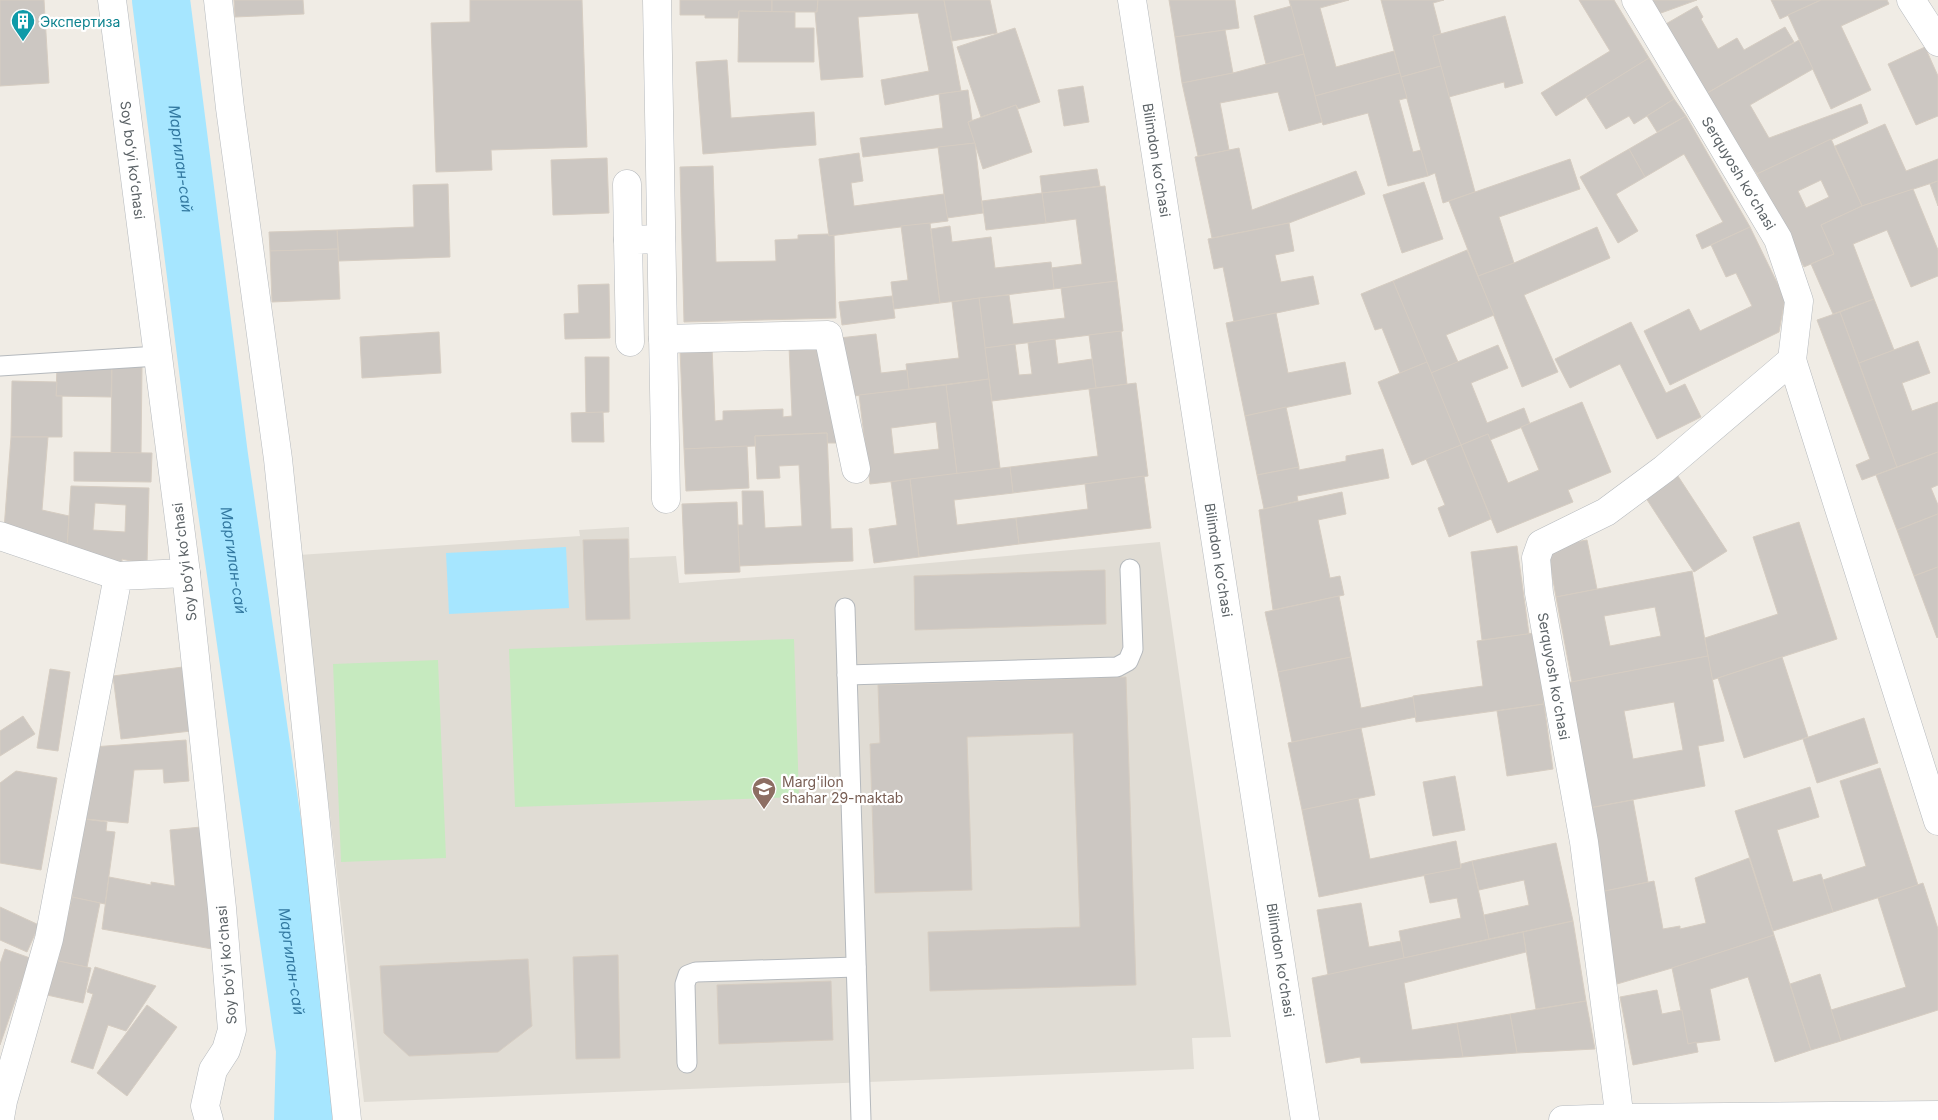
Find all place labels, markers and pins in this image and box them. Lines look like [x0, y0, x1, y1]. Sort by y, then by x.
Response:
building icon: Экспертиза [10, 8, 36, 42]
place label: Экспертиза [40, 13, 120, 30]
place label: Marg'ilon shahar 29-maktab [782, 773, 903, 806]
school or university icon: Marg'ilon shahar 29-maktab [751, 776, 777, 810]

